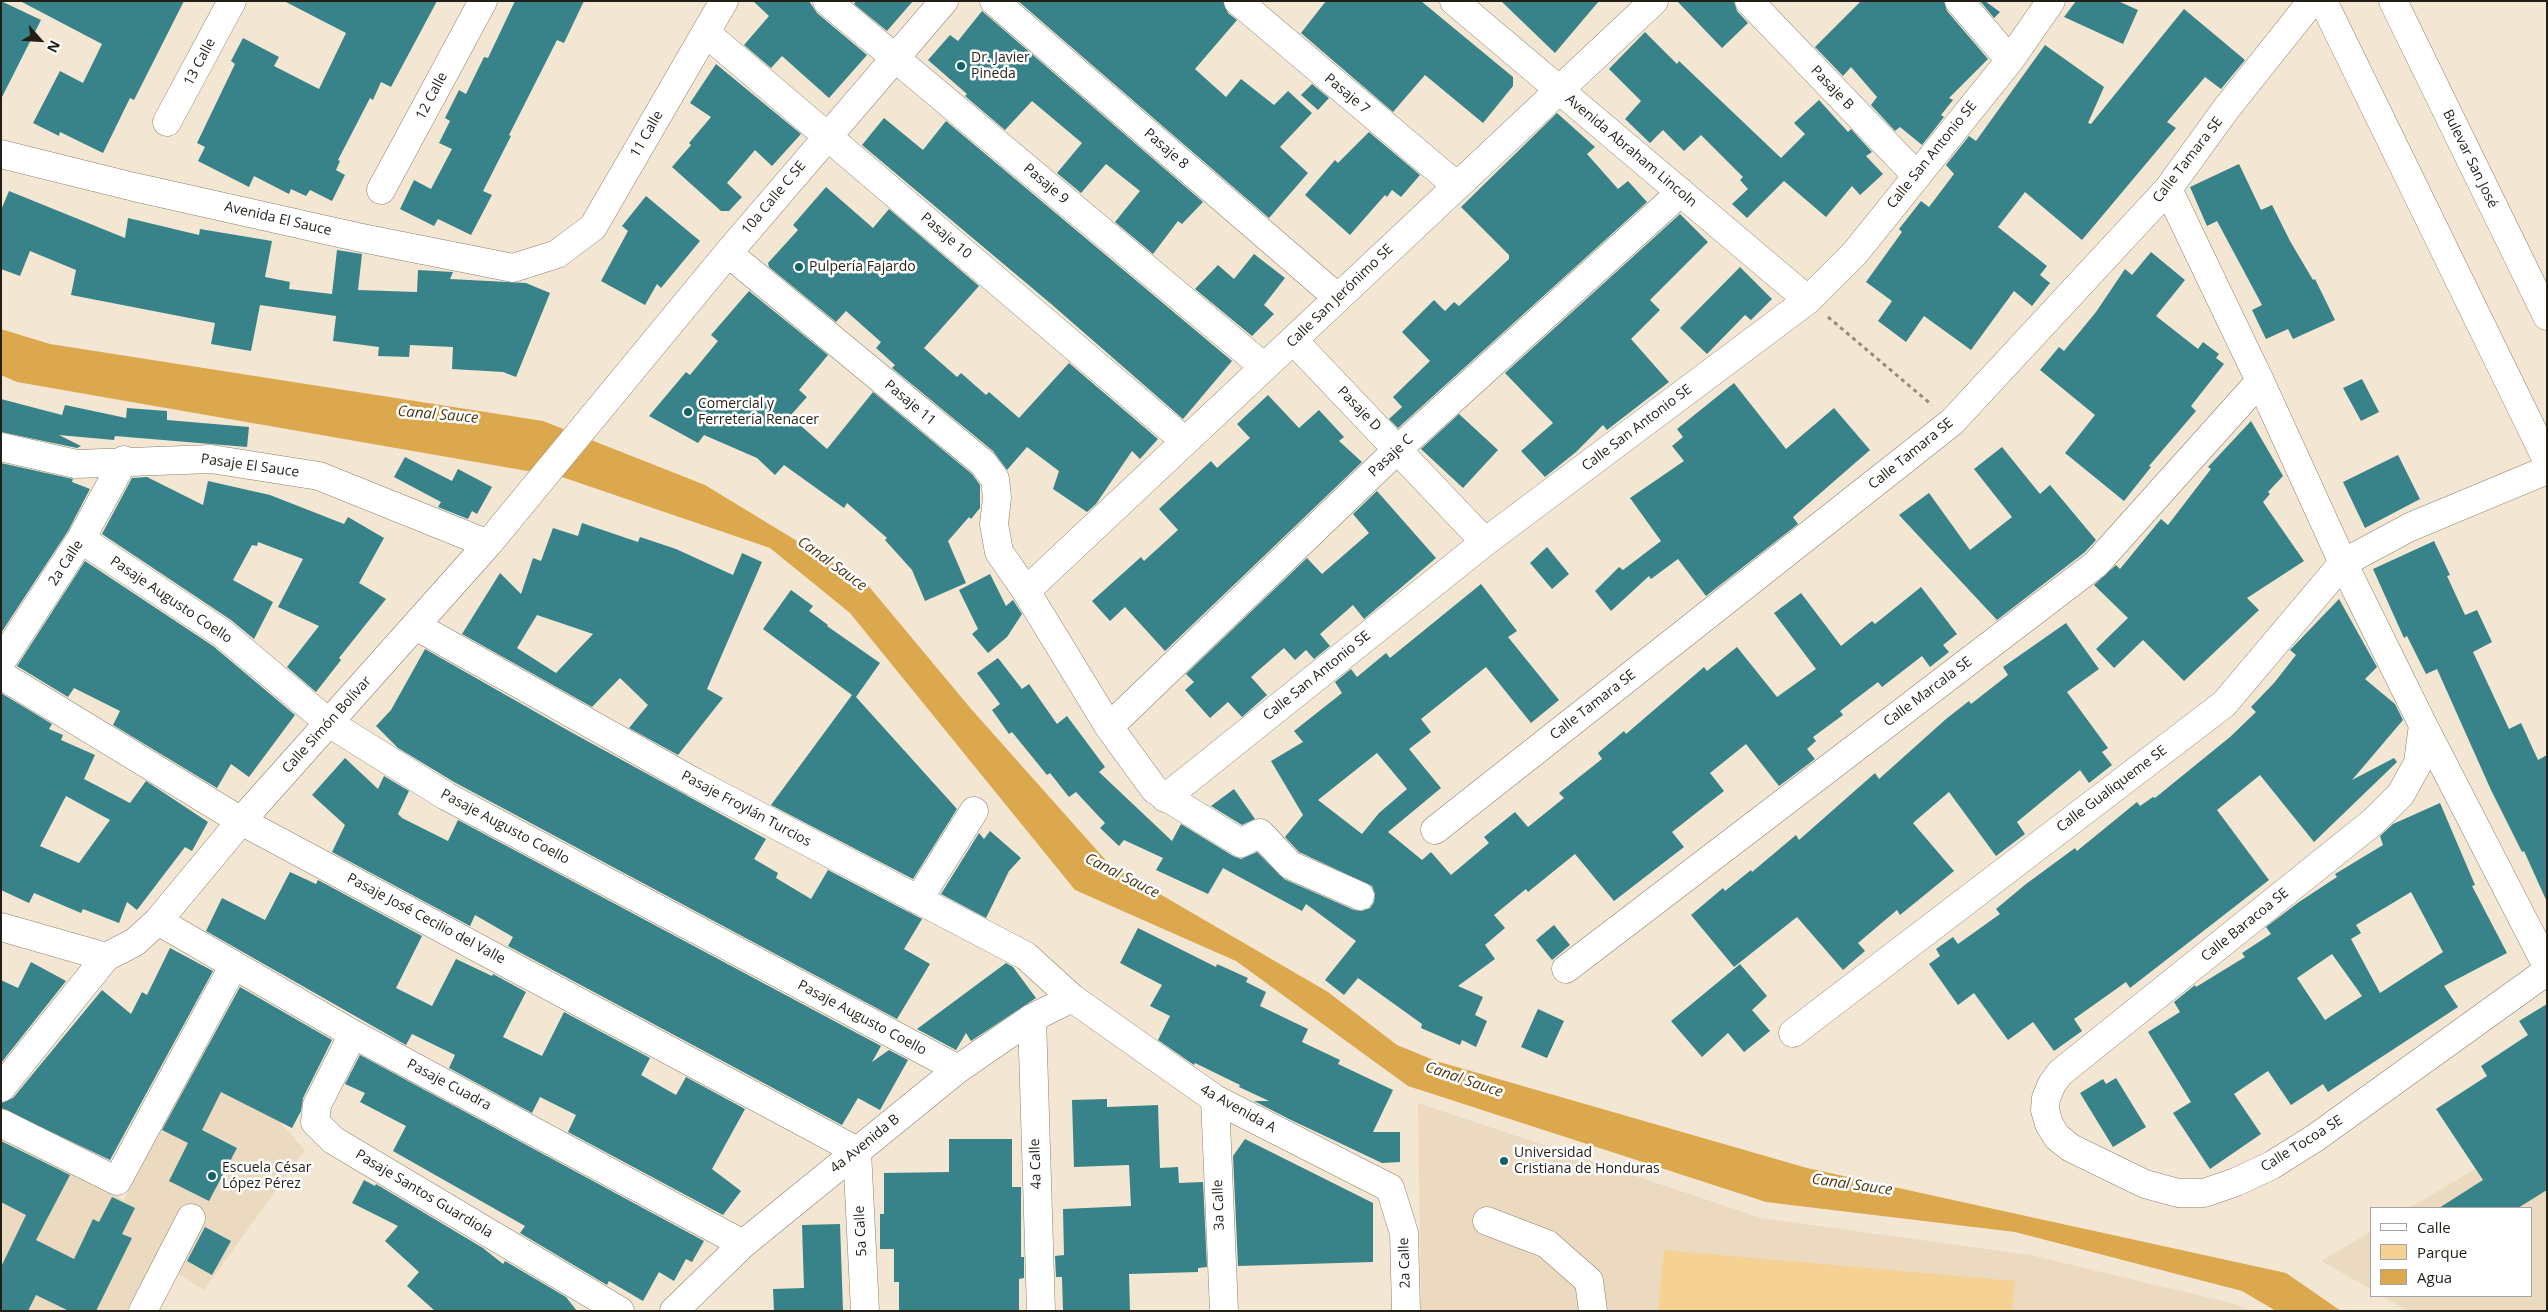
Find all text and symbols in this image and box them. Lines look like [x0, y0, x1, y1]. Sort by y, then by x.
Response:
north arrow [15, 15, 65, 65]
street label: 13 Calle [181, 35, 219, 89]
text: N [43, 38, 65, 56]
place label: Dr. Javier Pineda [971, 50, 1030, 82]
marker: Dr. Javier Pineda [955, 60, 967, 72]
street label: Pasaje B [1807, 62, 1857, 114]
street label: 12 Calle [413, 69, 451, 123]
street label: Pasaje 7 [1321, 70, 1373, 118]
street label: Avenida Abraham Lincoln [1562, 91, 1700, 211]
street label: Calle San Antonio SE [1884, 98, 1980, 212]
street label: Bulevar San José [2439, 107, 2501, 211]
street label: 11 Calle [627, 108, 667, 160]
street label: Calle Tamara SE [2149, 114, 2227, 206]
street label: Pasaje 8 [1140, 125, 1192, 173]
street label: 10a Calle C SE [738, 158, 810, 238]
street label: Pasaje 9 [1020, 160, 1072, 208]
street label: Avenida El Sauce [223, 199, 333, 239]
street label: Pasaje 10 [917, 209, 975, 263]
street label: Calle San Jerónimo SE [1283, 241, 1397, 351]
place label: Pulpería Fajardo [809, 259, 916, 275]
marker: Pulpería Fajardo [793, 261, 805, 273]
street label: Pasaje 11 [881, 377, 939, 429]
street label: Calle San Antonio SE [1579, 381, 1695, 475]
street label: Pasaje D [1334, 383, 1384, 435]
place label: Comercial y Ferretería Renacer [698, 396, 819, 428]
water label: Canal Sauce [397, 403, 479, 427]
marker: Comercial y Ferretería Renacer [682, 406, 694, 418]
street label: Calle Tamara SE [1865, 415, 1957, 493]
street label: Pasaje C [1365, 431, 1417, 481]
street label: Pasaje El Sauce [200, 451, 300, 481]
water label: Canal Sauce [794, 533, 870, 595]
street label: 2a Calle [45, 537, 87, 589]
street label: Pasaje Augusto Coello [107, 553, 235, 647]
street label: Calle San Antonio SE [1260, 628, 1374, 724]
street label: Calle Marcala SE [1881, 653, 1975, 731]
street label: Calle Tamara SE [1547, 666, 1639, 744]
street label: Calle Simón Bolívar [279, 673, 375, 777]
street label: Calle Gualiqueme SE [2054, 742, 2170, 836]
street label: Pasaje Froylán Turcios [678, 768, 814, 850]
street label: Pasaje Augusto Coello [438, 786, 572, 868]
water label: Canal Sauce [1082, 850, 1162, 902]
street label: Pasaje José Cecilio del Valle [344, 870, 508, 968]
street label: Calle Baracoa SE [2198, 885, 2292, 965]
street label: Pasaje Augusto Coello [795, 977, 929, 1059]
street label: Pasaje Cuadra [404, 1056, 494, 1114]
water label: Canal Sauce [1423, 1058, 1505, 1102]
street label: 4a Avenida A [1197, 1081, 1279, 1137]
street label: 4a Avenida B [827, 1111, 903, 1177]
street label: Calle Tocoa SE [2258, 1112, 2346, 1176]
street label: 4a Calle [1027, 1138, 1045, 1190]
place label: Universidad Cristiana de Honduras [1514, 1145, 1660, 1178]
street label: Pasaje Santos Guardiola [352, 1146, 496, 1242]
marker: Universidad Cristiana de Honduras [1498, 1155, 1510, 1167]
place label: Escuela César López Pérez [222, 1160, 311, 1192]
marker: Escuela César López Pérez [206, 1170, 218, 1182]
water label: Canal Sauce [1811, 1170, 1893, 1200]
street label: 3a Calle [1210, 1179, 1228, 1231]
street label: 5a Calle [851, 1205, 871, 1257]
legend [2370, 1207, 2533, 1297]
text: Calle [2417, 1217, 2451, 1237]
street label: 2a Calle [1396, 1237, 1414, 1289]
text: Parque [2417, 1242, 2467, 1262]
text: Agua [2417, 1267, 2452, 1287]

